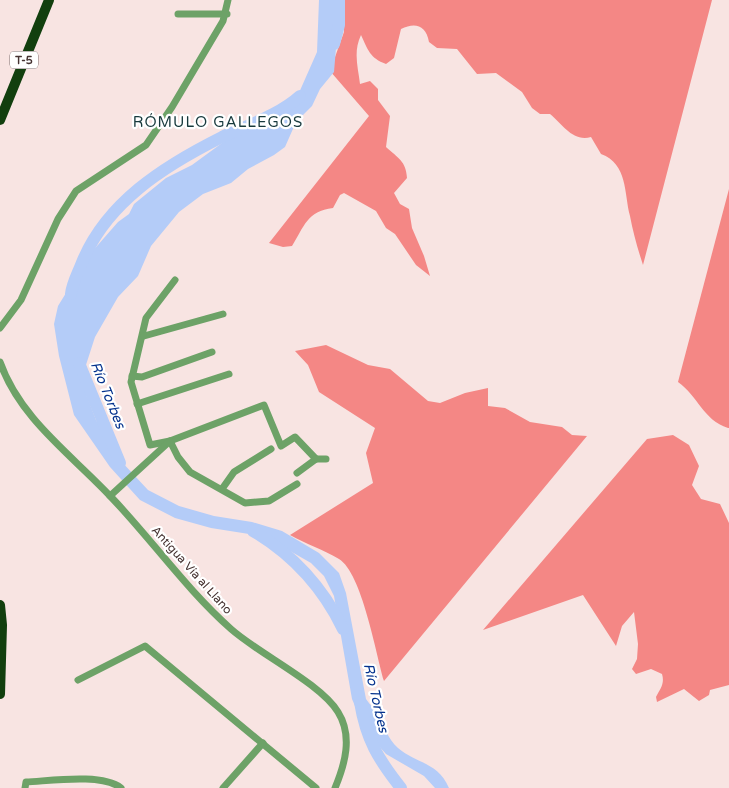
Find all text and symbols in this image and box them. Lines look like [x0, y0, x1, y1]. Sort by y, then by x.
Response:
road number: T-5 [10, 52, 38, 68]
district label: RÓMULO GALLEGOS [133, 113, 303, 131]
water label: Río Torbes [87, 359, 130, 432]
street label: Antigua Vía al Llano [149, 523, 235, 617]
water label: Río Torbes [360, 662, 393, 736]

